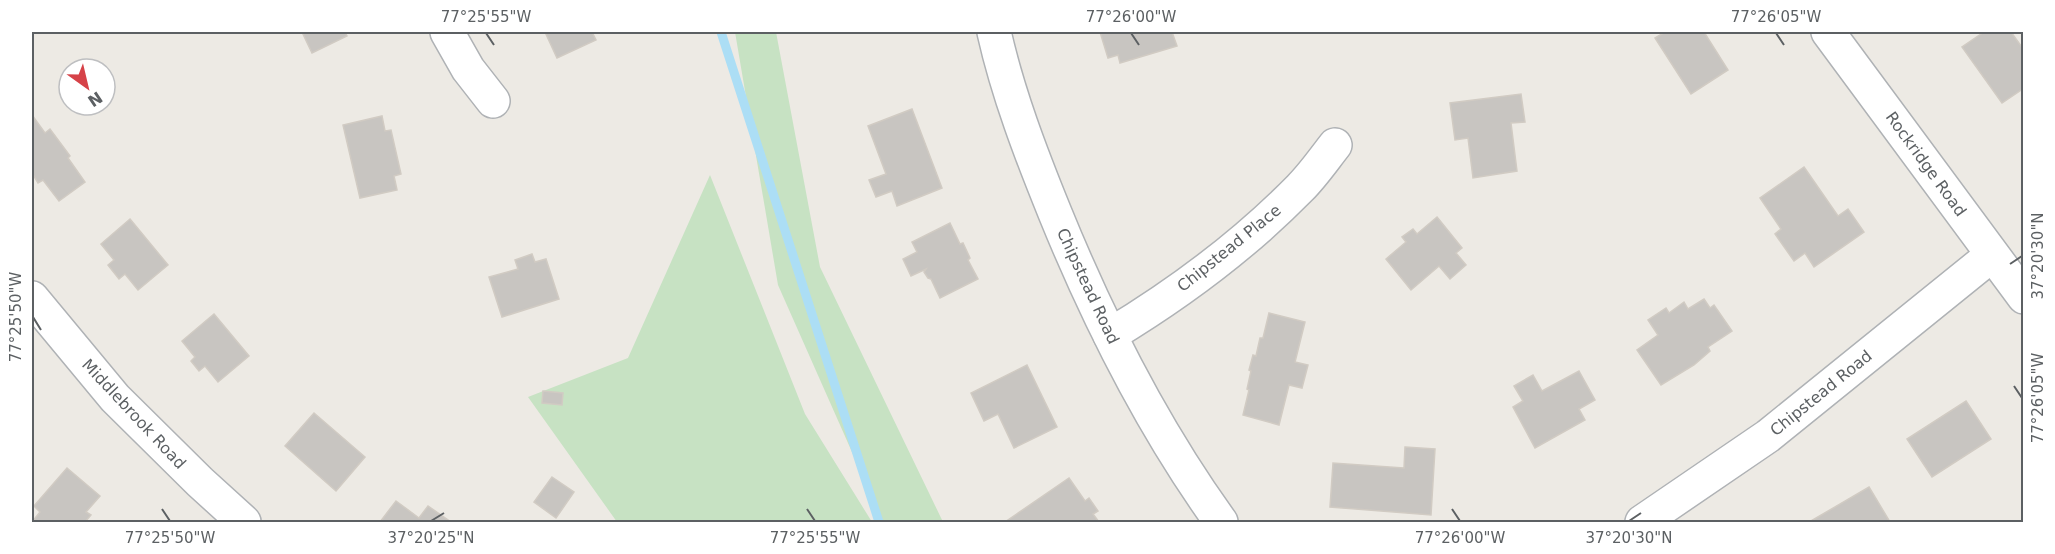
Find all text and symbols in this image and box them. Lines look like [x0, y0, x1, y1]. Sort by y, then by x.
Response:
text: 77°25'55"W [441, 8, 531, 26]
text: 77°26'00"W [1086, 8, 1176, 26]
text: 77°26'05"W [1731, 8, 1821, 26]
north arrow [57, 57, 117, 117]
text: N [84, 87, 106, 111]
street label: Rockridge Road [1882, 108, 1970, 220]
street label: Chipstead Place [1173, 200, 1285, 296]
text: 37°20'30"N [2029, 212, 2047, 300]
street label: Chipstead Road [1053, 225, 1123, 347]
text: 77°25'50"W [7, 272, 25, 362]
street label: Chipstead Road [1766, 346, 1876, 440]
text: 77°26'05"W [2029, 353, 2047, 443]
street label: Middlebrook Road [78, 355, 190, 473]
text: 77°25'50"W [125, 529, 215, 547]
text: 37°20'25"N [387, 529, 475, 547]
text: 77°25'55"W [770, 529, 860, 547]
text: 77°26'00"W [1415, 529, 1505, 547]
text: 37°20'30"N [1585, 529, 1673, 547]

